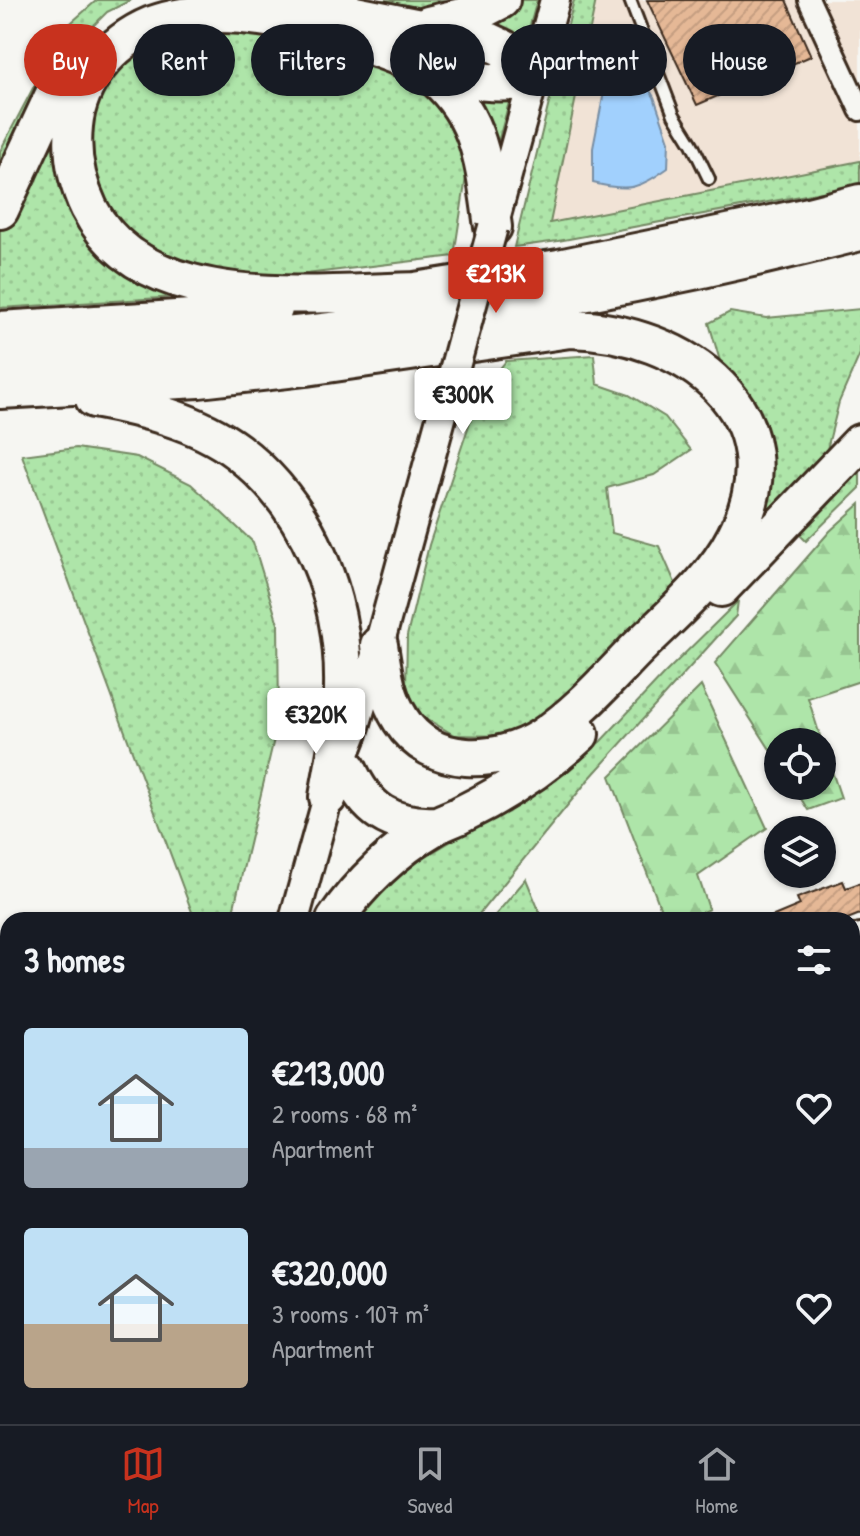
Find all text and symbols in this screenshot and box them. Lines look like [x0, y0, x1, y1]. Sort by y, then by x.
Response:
chip: Buy [24, 24, 117, 96]
chip: Rent [133, 24, 235, 96]
chip: Filters [251, 24, 374, 96]
chip: New [390, 24, 485, 96]
chip: Apartment [501, 24, 667, 96]
chip: House [683, 24, 796, 96]
pin: €213K [440, 247, 552, 315]
text: €213K [466, 255, 526, 290]
pin: €300K [407, 368, 519, 436]
text: €300K [432, 376, 494, 411]
pin: €320K [260, 688, 372, 756]
text: €320K [285, 696, 347, 731]
map controls [764, 728, 836, 888]
button: locate [764, 728, 836, 800]
button: layers [764, 816, 836, 888]
text: 3 homes [24, 937, 125, 983]
icon: filters [792, 938, 836, 982]
text: €213,000 [272, 1050, 384, 1096]
icon: home [88, 1060, 184, 1156]
icon: heart [792, 1086, 836, 1130]
text: 2 rooms · 68 m² [272, 1096, 417, 1131]
text: Apartment [272, 1131, 374, 1166]
text: €320,000 [272, 1250, 387, 1296]
icon: home [88, 1260, 184, 1356]
icon: heart [792, 1286, 836, 1330]
text: 3 rooms · 107 m² [272, 1296, 429, 1331]
text: Apartment [272, 1331, 374, 1366]
tab: Map [121, 1442, 165, 1520]
tab: Saved [408, 1442, 452, 1520]
tab: Home [695, 1442, 739, 1520]

